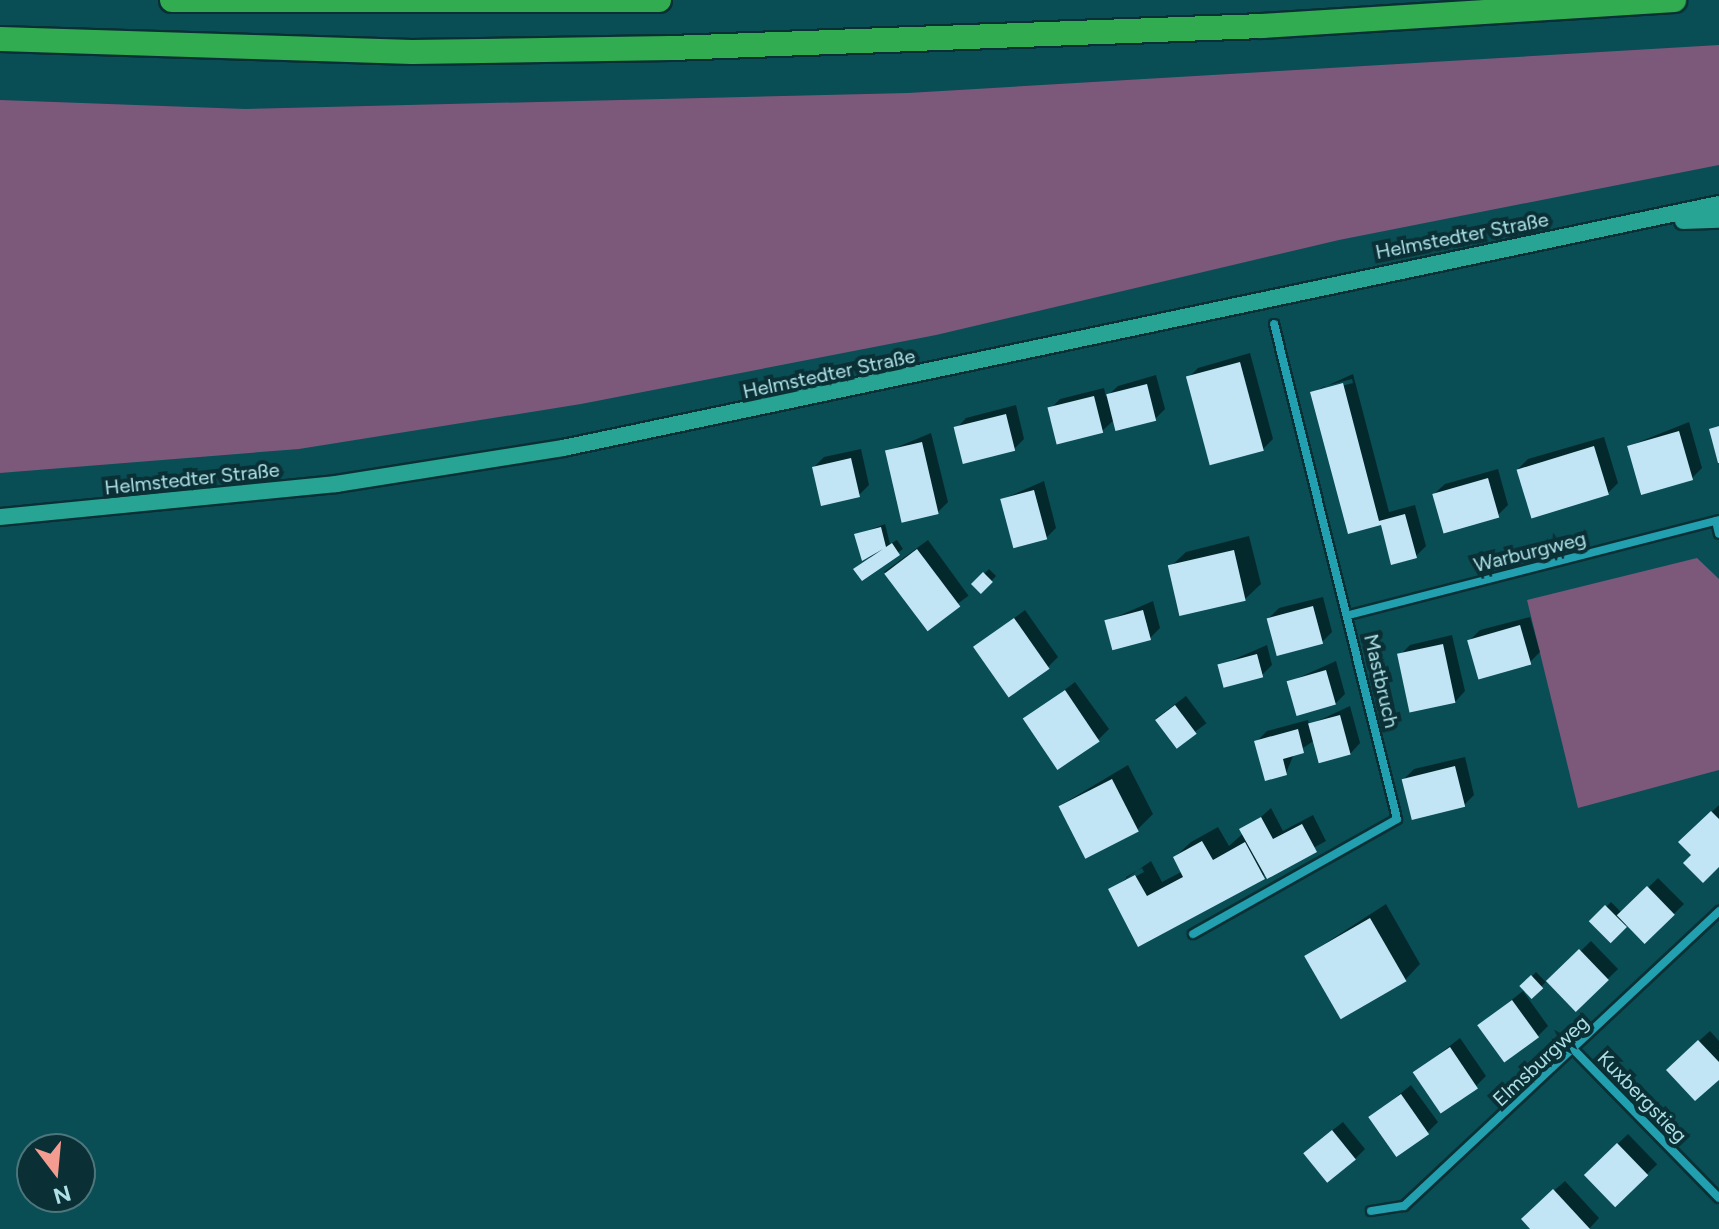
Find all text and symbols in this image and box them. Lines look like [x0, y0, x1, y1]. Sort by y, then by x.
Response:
street label: Helmstedter Straße [1373, 207, 1551, 265]
street label: Helmstedter Straße [740, 344, 918, 404]
street label: Helmstedter Straße [103, 458, 281, 500]
street label: Warburgweg [1471, 526, 1589, 578]
street label: Mastbruch [1359, 632, 1403, 730]
street label: Elmsburgweg [1488, 1011, 1594, 1111]
street label: Kuxbergstieg [1592, 1046, 1692, 1148]
north arrow [16, 1133, 96, 1213]
text: N [50, 1179, 74, 1210]

